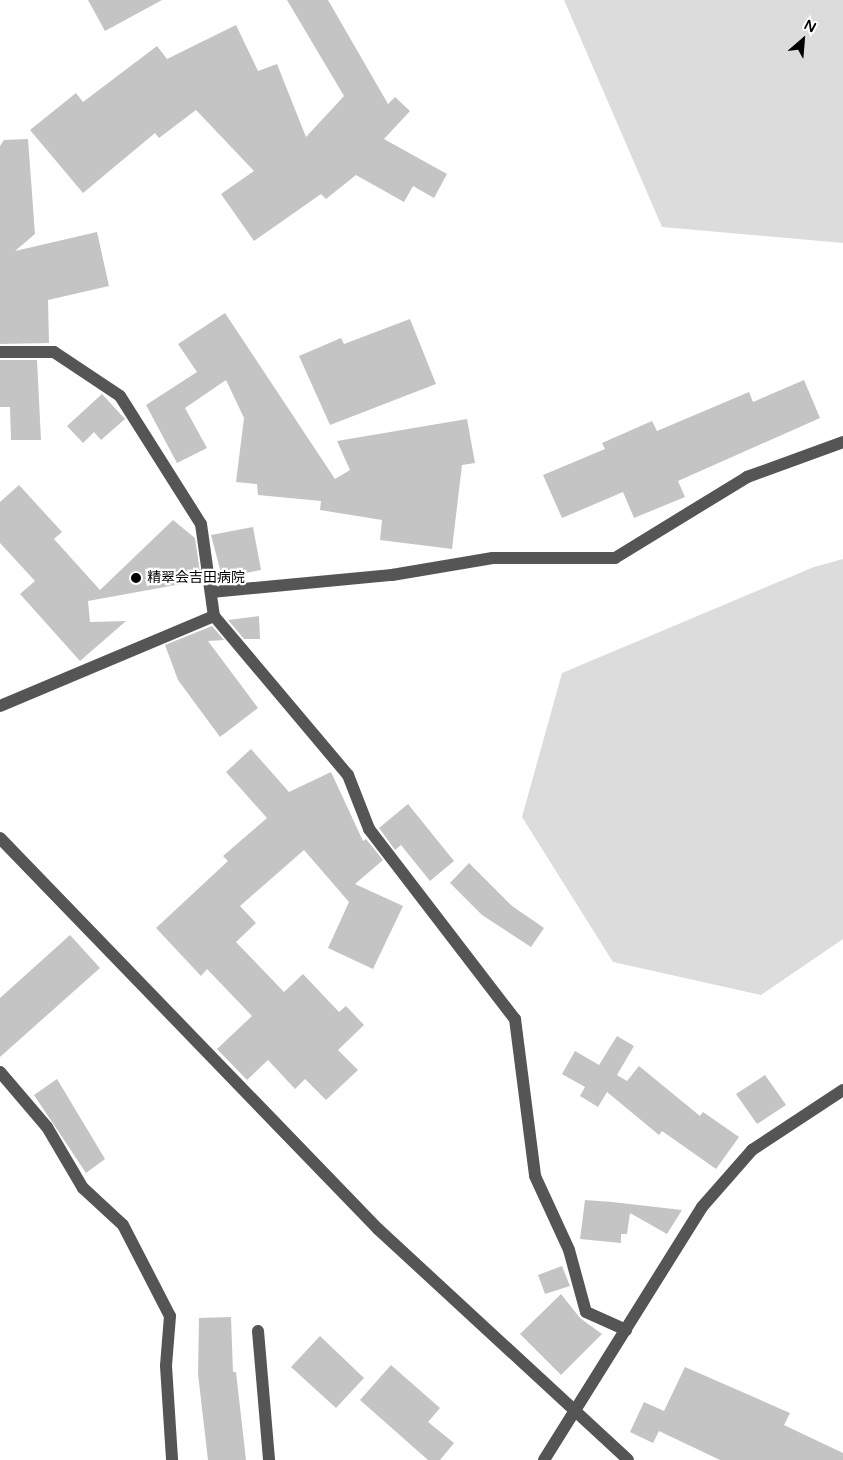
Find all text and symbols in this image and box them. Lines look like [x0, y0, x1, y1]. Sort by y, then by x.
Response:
north arrow [778, 15, 828, 65]
text: N [801, 16, 819, 36]
place label: 精翠会吉田病院 [147, 570, 245, 586]
marker: 精翠会吉田病院 [129, 571, 143, 585]

